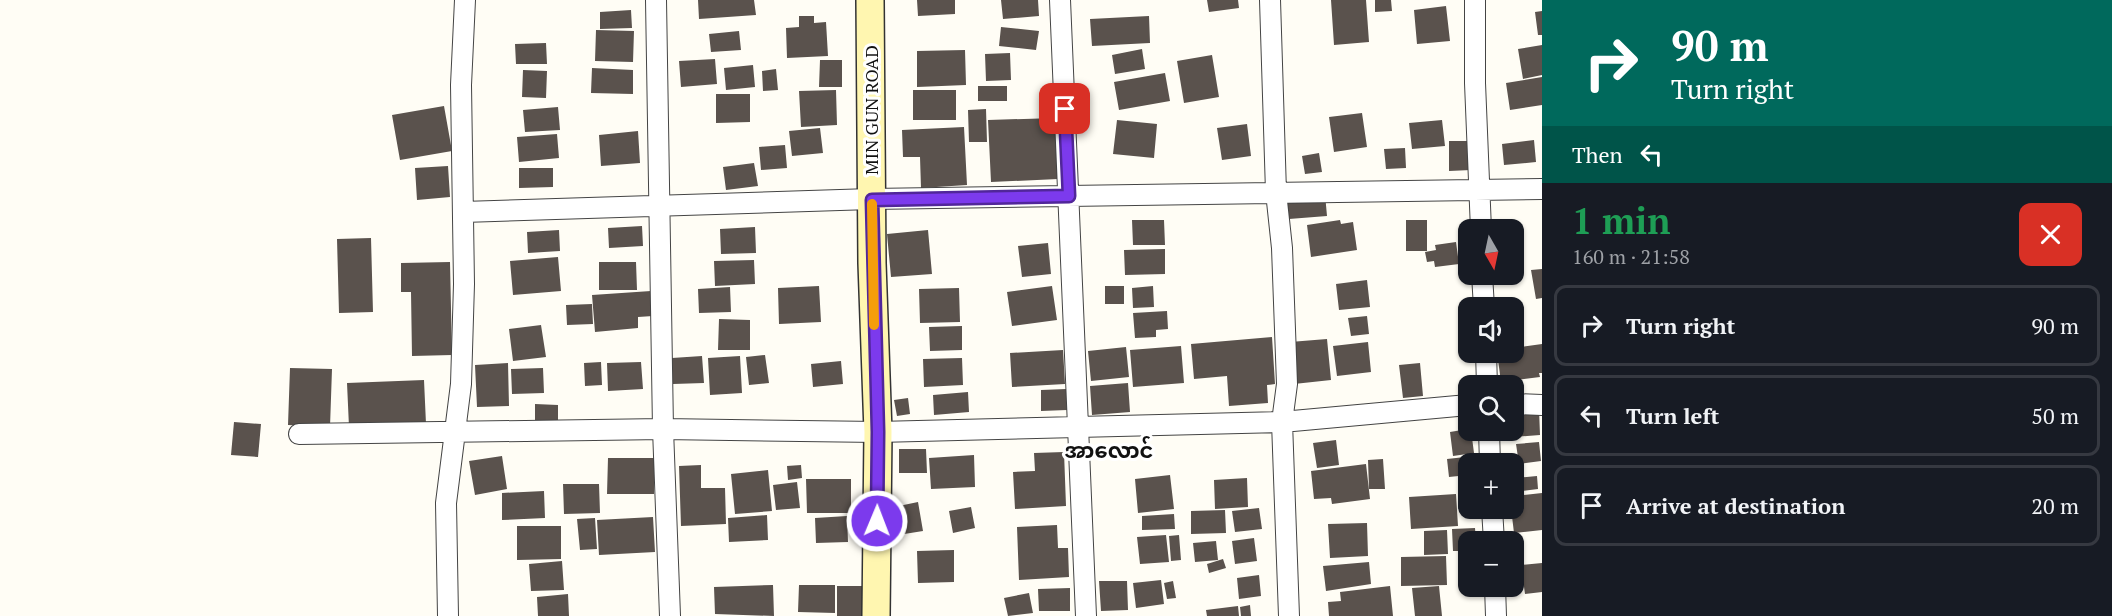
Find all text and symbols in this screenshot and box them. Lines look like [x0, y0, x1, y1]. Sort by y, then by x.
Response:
text: 90 m [1671, 17, 1769, 73]
icon: right [1572, 24, 1650, 102]
street label: MIN GUN ROAD [859, 45, 883, 175]
text: Turn right [1671, 71, 1794, 107]
pin [1039, 83, 1090, 134]
icon: arrive [1048, 92, 1081, 125]
icon: left [1635, 138, 1668, 171]
text: Then [1572, 140, 1623, 169]
text: 1 min [1572, 197, 1670, 244]
button: close [2019, 203, 2082, 266]
north arrow [1458, 219, 1524, 285]
map controls [1458, 219, 1524, 597]
text: 160 m · 21:58 [1572, 243, 1690, 270]
button: sound [1458, 297, 1524, 363]
icon: right [1575, 309, 1608, 342]
text: Turn right [1626, 311, 1735, 340]
text: 90 m [2031, 311, 2079, 340]
button: search [1458, 375, 1524, 441]
icon: left [1575, 399, 1608, 432]
text: Turn left [1626, 401, 1719, 430]
text: 50 m [2031, 401, 2079, 430]
district label: အာလောင် [1065, 435, 1153, 464]
button: + [1458, 453, 1524, 519]
position arrow [845, 489, 909, 553]
icon: arrive [1575, 489, 1608, 522]
text: Arrive at destination [1626, 491, 1845, 520]
text: 20 m [2031, 491, 2079, 520]
button: − [1458, 531, 1524, 597]

